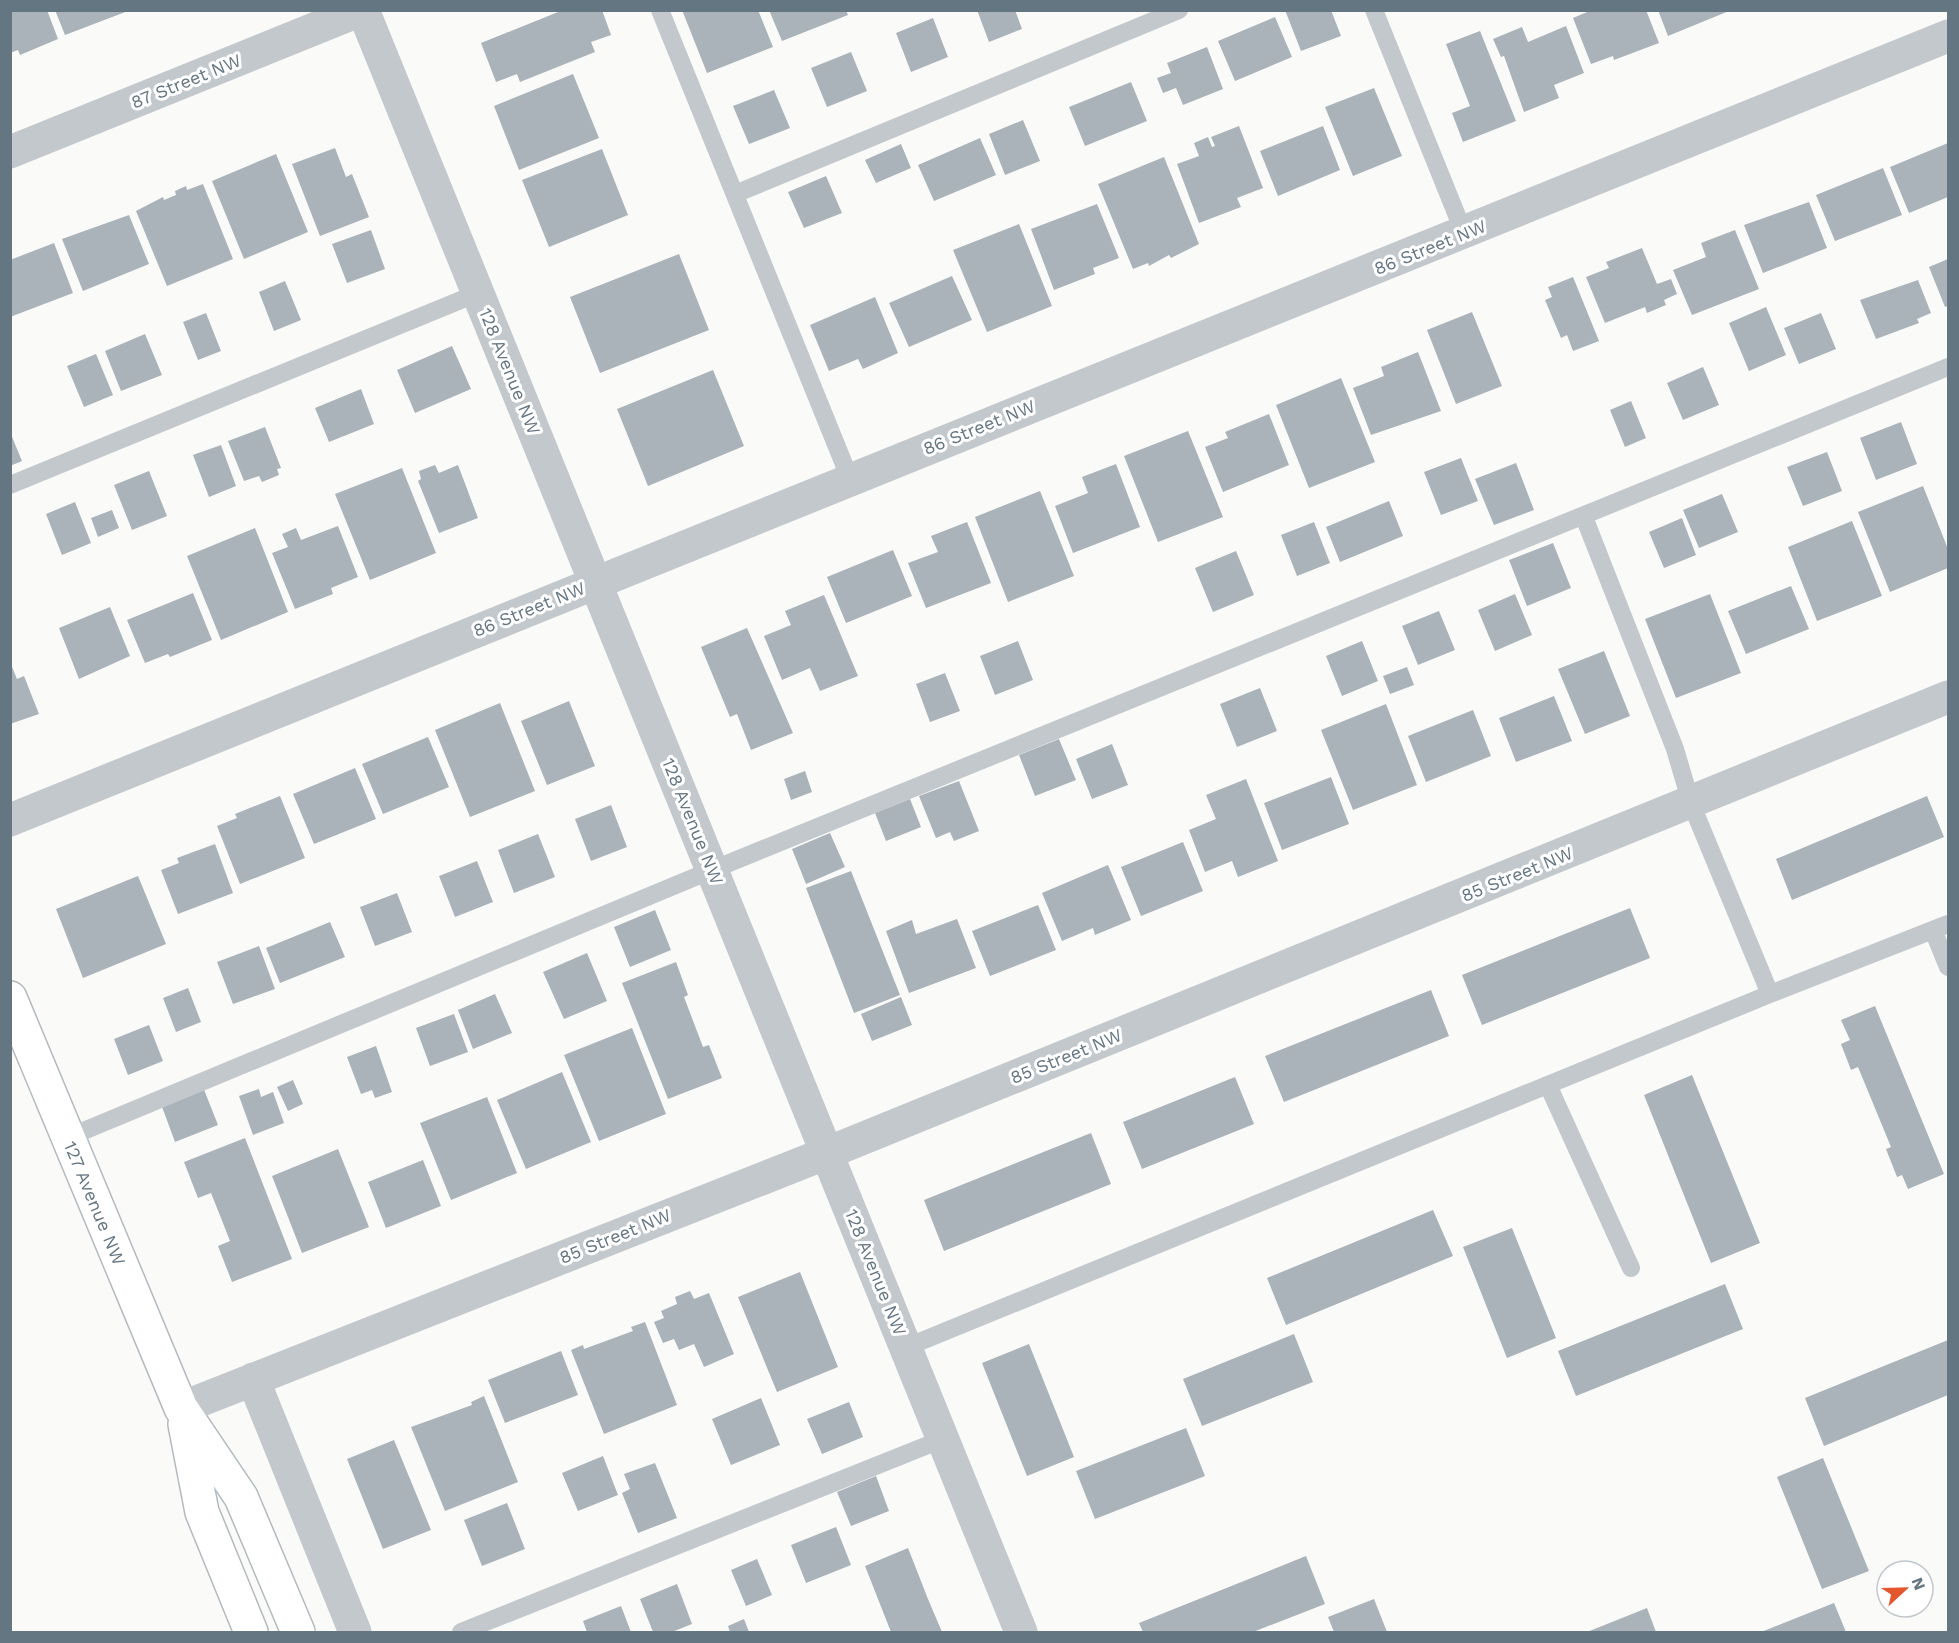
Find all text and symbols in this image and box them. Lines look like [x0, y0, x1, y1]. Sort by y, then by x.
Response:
street label: 87 Street NW [128, 49, 244, 113]
street label: 86 Street NW [1371, 215, 1489, 279]
street label: 128 Avenue NW [475, 305, 545, 437]
street label: 86 Street NW [920, 395, 1038, 459]
street label: 86 Street NW [470, 577, 588, 641]
street label: 128 Avenue NW [658, 755, 728, 887]
street label: 85 Street NW [1458, 842, 1576, 906]
street label: 85 Street NW [1007, 1024, 1125, 1088]
street label: 127 Avenue NW [60, 1138, 131, 1268]
street label: 85 Street NW [556, 1204, 674, 1268]
street label: 128 Avenue NW [841, 1206, 911, 1338]
north arrow [1875, 1559, 1935, 1619]
text: N [1907, 1575, 1929, 1593]

